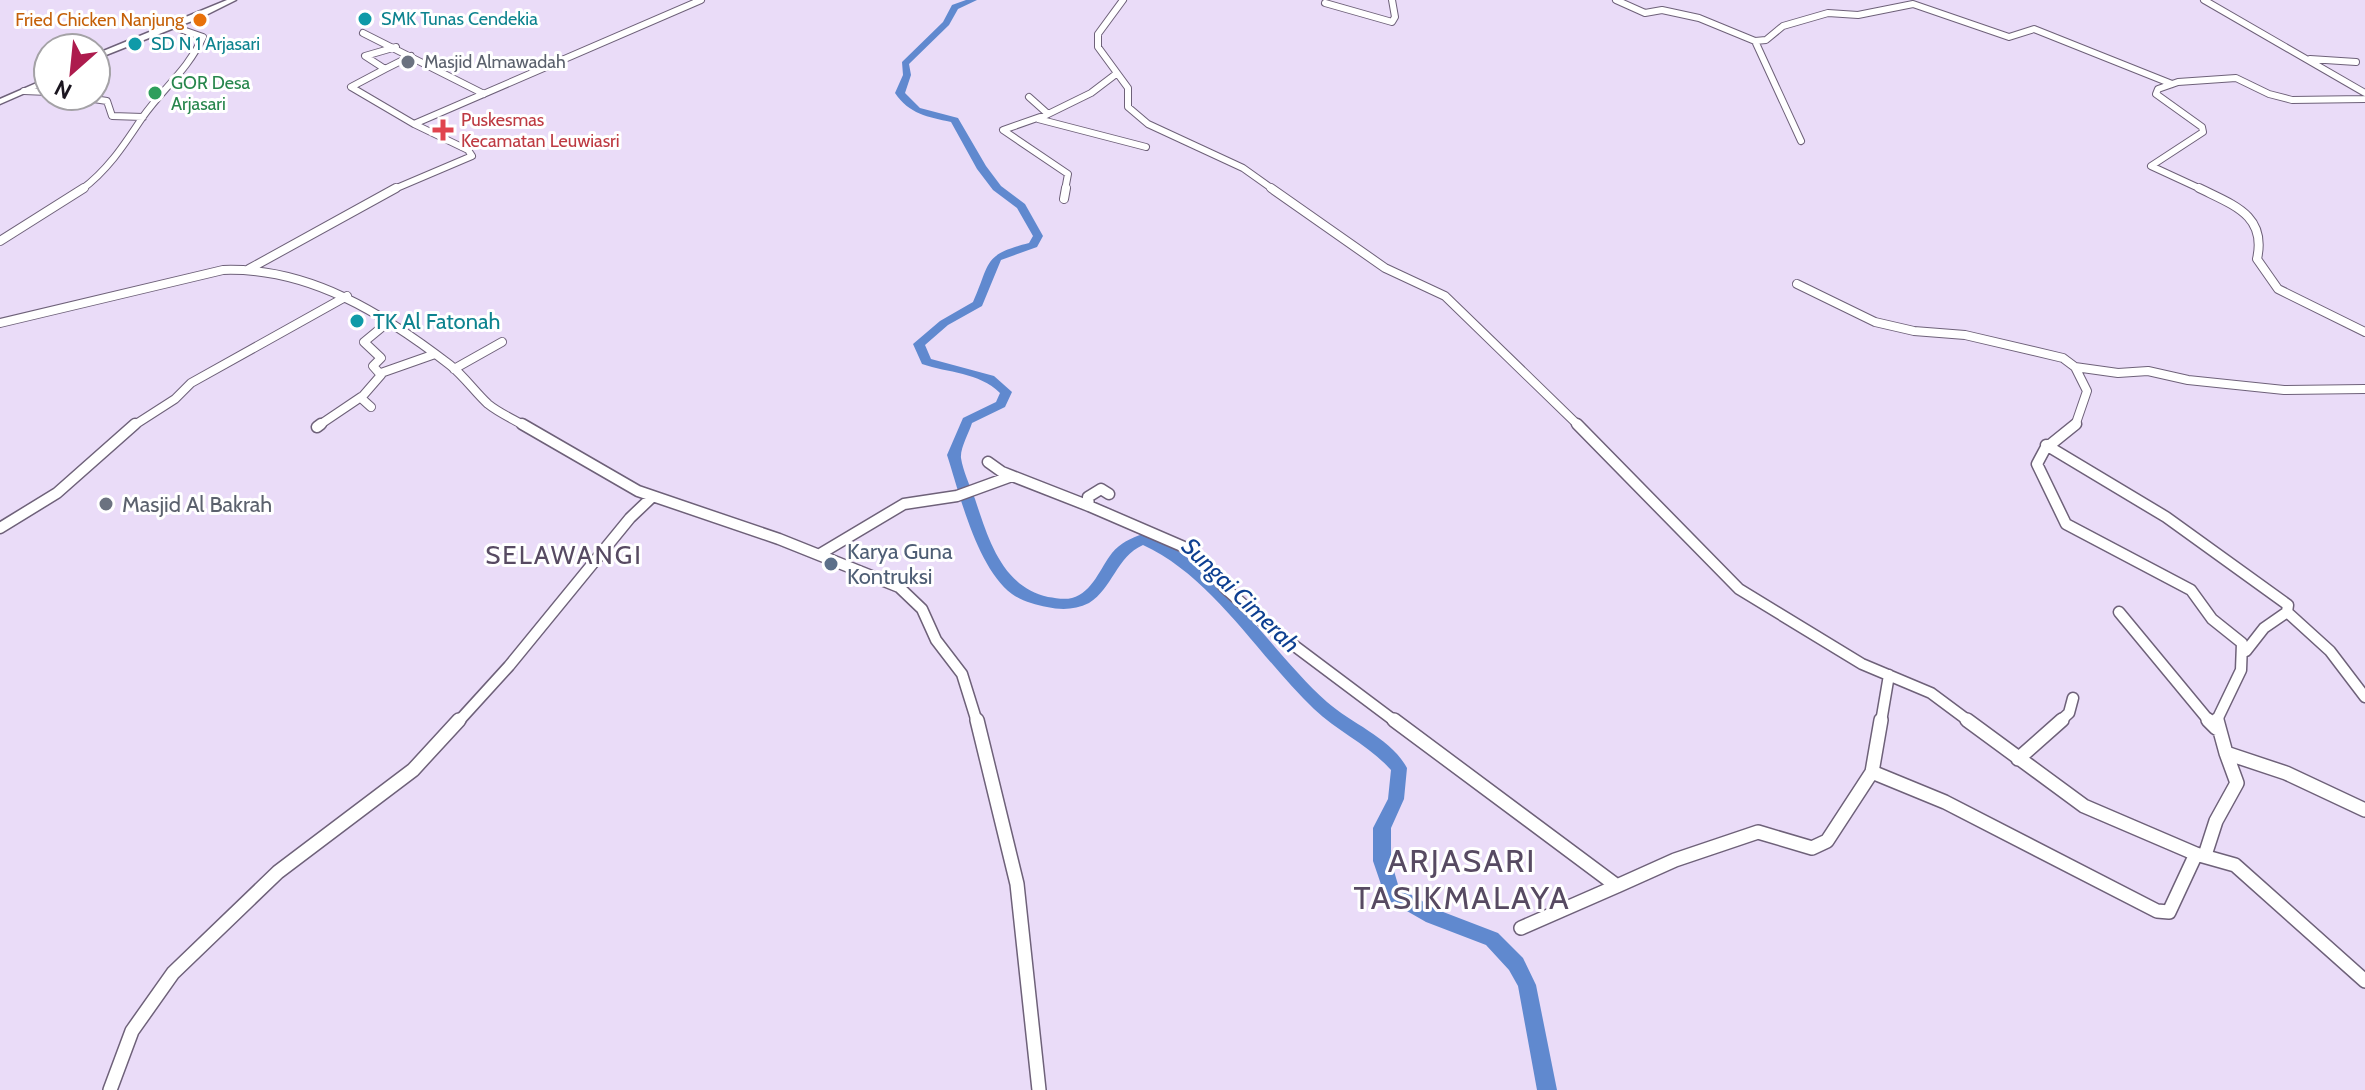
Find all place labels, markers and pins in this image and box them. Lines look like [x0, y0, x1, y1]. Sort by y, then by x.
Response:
place label: SMK Tunas Cendekia [381, 8, 538, 30]
place label: Fried Chicken Nanjung [15, 9, 185, 31]
marker: SMK Tunas Cendekia [356, 10, 374, 28]
marker: Fried Chicken Nanjung [191, 11, 209, 29]
place label: SD N 1 Arjasari [151, 33, 260, 55]
marker: SD N 1 Arjasari [126, 35, 144, 53]
place label: Masjid Almawadah [424, 51, 566, 73]
marker: Masjid Almawadah [399, 53, 417, 71]
place label: GOR Desa Arjasari [171, 72, 251, 115]
marker: GOR Desa Arjasari [146, 84, 164, 102]
place label: Puskesmas Kecamatan Leuwiasri [461, 109, 620, 152]
marker: Puskesmas Kecamatan Leuwiasri [432, 119, 454, 141]
place label: TK Al Fatonah [373, 308, 500, 335]
marker: TK Al Fatonah [348, 312, 366, 330]
place label: Masjid Al Bakrah [122, 491, 272, 518]
marker: Masjid Al Bakrah [97, 495, 115, 513]
place label: Karya Guna Kontruksi [847, 538, 953, 590]
marker: Karya Guna Kontruksi [822, 555, 840, 573]

